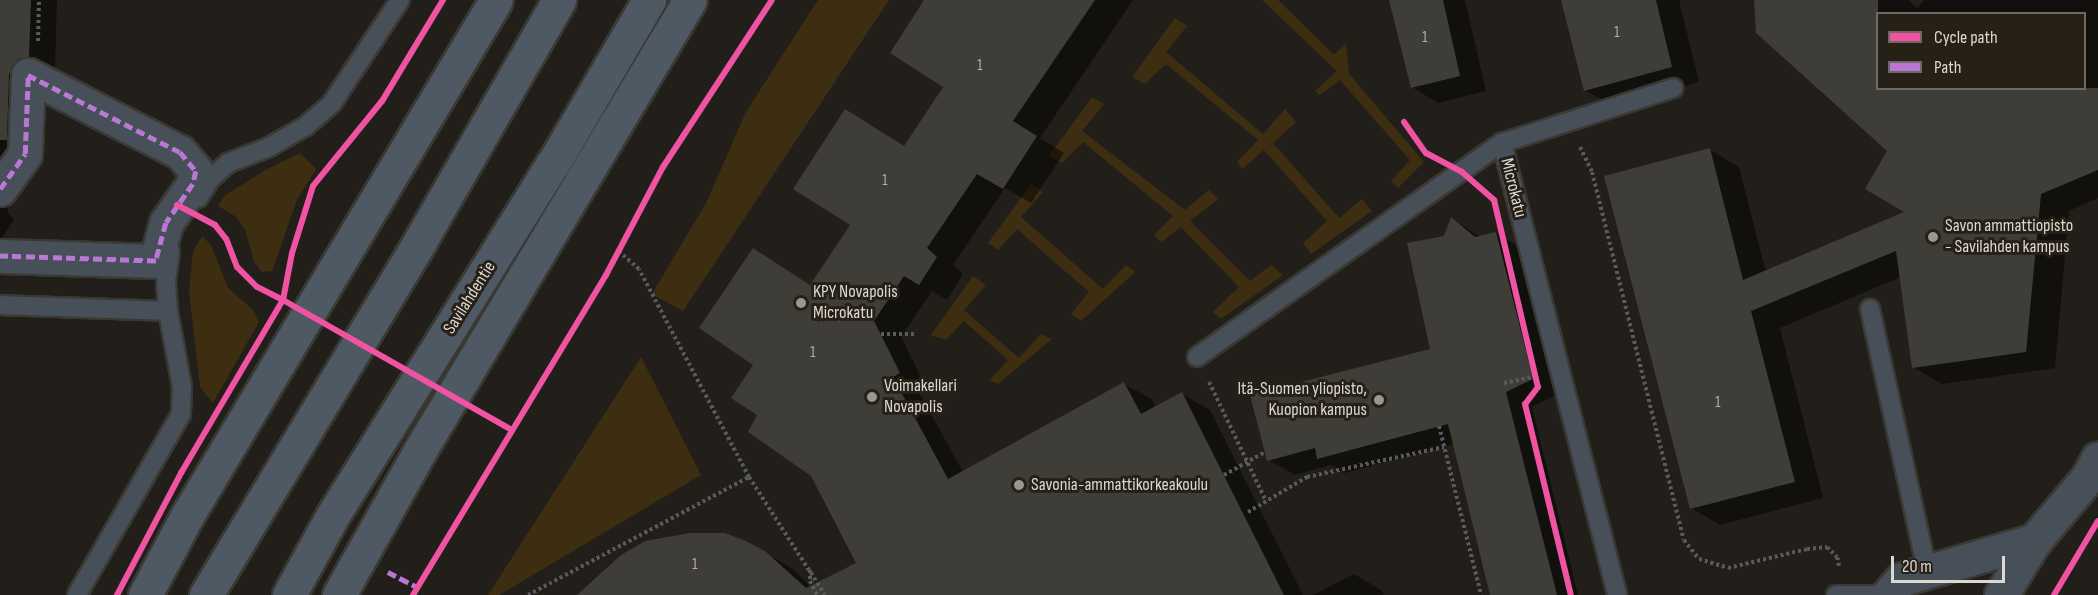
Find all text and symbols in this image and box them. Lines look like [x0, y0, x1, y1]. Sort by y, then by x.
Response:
legend [1876, 12, 2086, 90]
house number: 1 [1614, 24, 1620, 42]
text: Cycle path [1934, 27, 1998, 48]
house number: 1 [1422, 29, 1428, 47]
house number: 1 [977, 57, 983, 75]
text: Path [1934, 57, 1962, 78]
street label: Microkatu [1495, 156, 1531, 220]
house number: 1 [882, 172, 888, 190]
place label: Savon ammattiopisto - Savilahden kampus [1945, 216, 2073, 258]
marker: Savon ammattiopisto - Savilahden kampus [1926, 230, 1940, 244]
street label: Savilahdentie [439, 258, 501, 338]
place label: KPY Novapolis Microkatu [813, 282, 898, 324]
marker: KPY Novapolis Microkatu [794, 296, 808, 310]
house number: 1 [810, 344, 816, 362]
place label: Voimakellari Novapolis [884, 376, 957, 418]
place label: Itä-Suomen yliopisto, Kuopion kampus [1237, 379, 1367, 422]
marker: Voimakellari Novapolis [865, 390, 879, 404]
marker: Itä-Suomen yliopisto, Kuopion kampus [1372, 393, 1386, 407]
house number: 1 [1715, 394, 1721, 412]
place label: Savonia-ammattikorkeakoulu [1031, 474, 1208, 496]
marker: Savonia-ammattikorkeakoulu [1012, 478, 1026, 492]
scale bar [1894, 544, 2008, 582]
house number: 1 [692, 556, 698, 574]
text: 20 m [1902, 556, 1932, 577]

